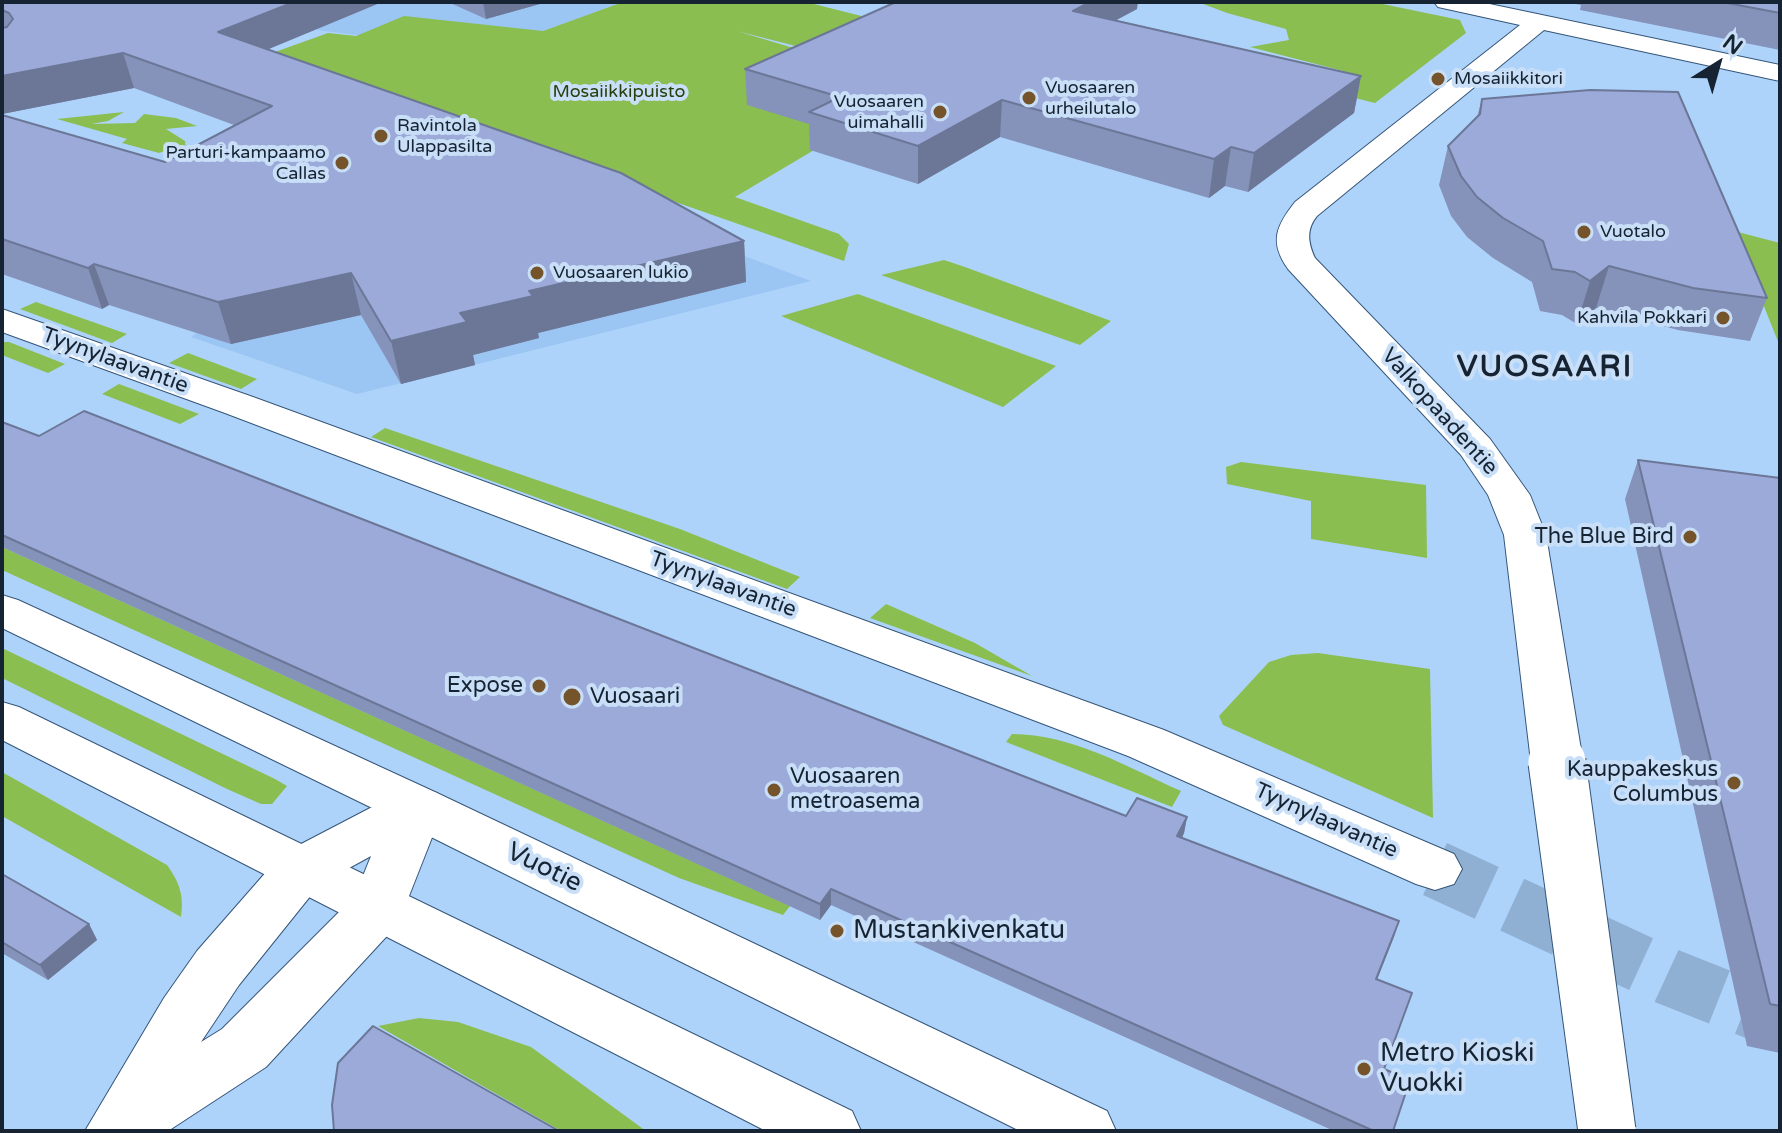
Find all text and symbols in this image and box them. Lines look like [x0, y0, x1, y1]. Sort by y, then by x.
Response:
north arrow [1678, 24, 1758, 104]
text: N [1718, 29, 1747, 61]
place label: Mosaiikkitori [1454, 68, 1563, 90]
marker: Mosaiikkitori [1429, 70, 1447, 88]
place label: Vuosaaren urheilutalo [1045, 77, 1136, 120]
park label: Mosaiikkipuisto [553, 81, 685, 103]
marker: Vuosaaren urheilutalo [1020, 89, 1038, 107]
place label: Vuosaaren uimahalli [834, 91, 924, 134]
marker: Vuosaaren uimahalli [931, 103, 949, 121]
place label: Ravintola Ulappasilta [397, 115, 492, 158]
marker: Ravintola Ulappasilta [372, 127, 390, 145]
place label: Parturi-kampaamo Callas [165, 142, 326, 184]
marker: Parturi-kampaamo Callas [333, 154, 351, 172]
place label: Vuotalo [1600, 221, 1666, 243]
marker: Vuotalo [1575, 223, 1593, 241]
place label: Vuosaaren lukio [553, 262, 689, 284]
marker: Vuosaaren lukio [528, 264, 546, 282]
place label: Kahvila Pokkari [1577, 307, 1707, 329]
marker: Kahvila Pokkari [1714, 309, 1732, 327]
street label: Tyynylaavantie [38, 322, 192, 400]
street label: Valkopaadentie [1375, 343, 1503, 481]
district label: VUOSAARI [1457, 350, 1633, 386]
place label: The Blue Bird [1534, 524, 1674, 550]
marker: The Blue Bird [1681, 528, 1699, 546]
street label: Tyynylaavantie [646, 546, 800, 624]
place label: Expose [447, 673, 523, 699]
marker: Expose [530, 677, 548, 695]
place label: Vuosaari [590, 684, 680, 710]
marker: Vuosaari [561, 686, 583, 708]
place label: Kauppakeskus Columbus [1567, 757, 1718, 808]
place label: Vuosaaren metroasema [790, 764, 920, 816]
marker: Kauppakeskus Columbus [1725, 774, 1743, 792]
street label: Tyynylaavantie [1250, 778, 1402, 864]
marker: Vuosaaren metroasema [765, 781, 783, 799]
street label: Vuotie [501, 837, 587, 899]
place label: Mustankivenkatu [853, 915, 1065, 947]
marker: Mustankivenkatu [828, 922, 846, 940]
place label: Metro Kioski Vuokki [1380, 1038, 1534, 1100]
marker: Metro Kioski Vuokki [1355, 1060, 1373, 1078]

